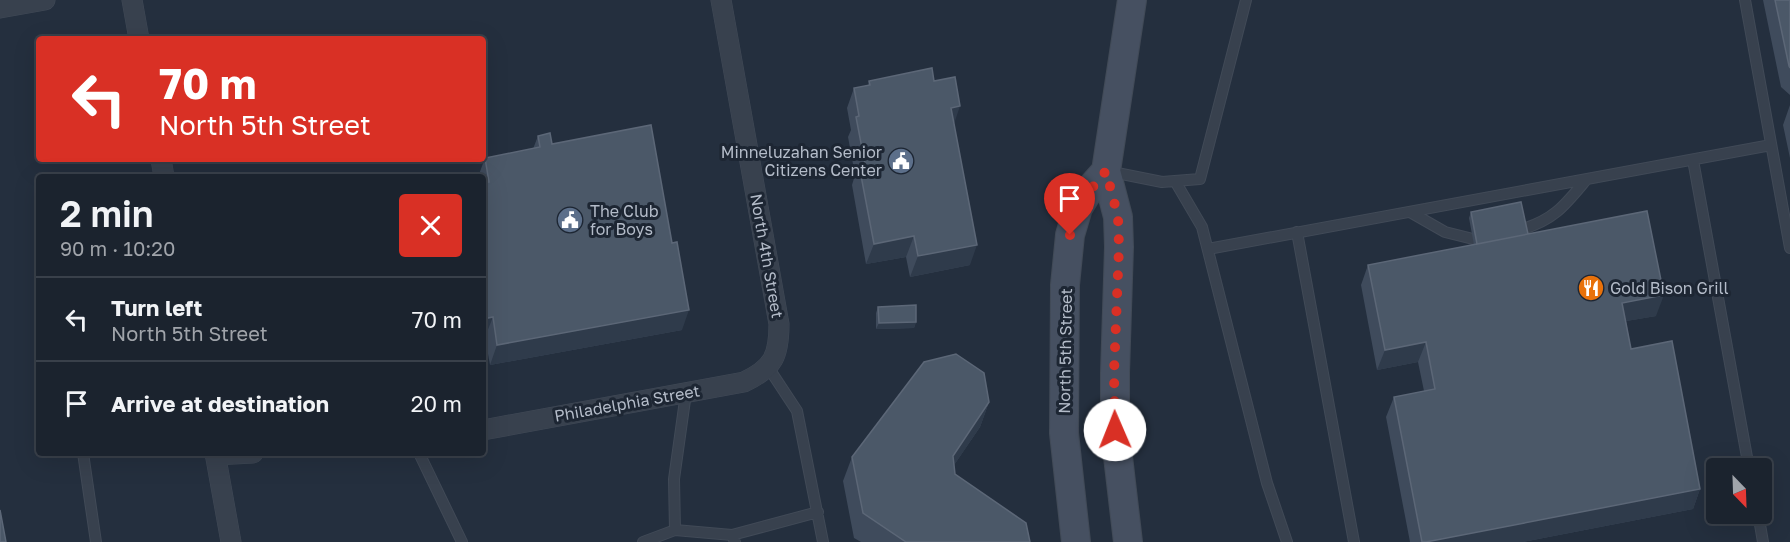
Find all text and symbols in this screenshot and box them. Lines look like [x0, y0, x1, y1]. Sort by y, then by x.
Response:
text: 70 m [159, 58, 256, 108]
icon: left [60, 60, 138, 138]
text: North 5th Street [159, 109, 371, 141]
place label: Minneluzahan Senior Citizens Center [721, 142, 882, 180]
public building icon: Minneluzahan Senior Citizens Center [886, 146, 916, 176]
pin [1044, 173, 1095, 235]
icon: arrive [1053, 182, 1086, 215]
text: 2 min [60, 192, 154, 235]
street label: North 4th Street [746, 192, 788, 320]
button: close [399, 194, 462, 257]
place label: The Club for Boys [590, 201, 659, 239]
public building icon: The Club for Boys [555, 205, 585, 235]
text: 90 m · 10:20 [60, 236, 175, 260]
restaurant icon: Gold Bison Grill [1576, 273, 1606, 303]
place label: Gold Bison Grill [1610, 278, 1729, 298]
street label: North 5th Street [1054, 288, 1076, 414]
text: Turn left [111, 294, 202, 321]
icon: left [60, 303, 93, 336]
text: 70 m [412, 306, 462, 333]
text: North 5th Street [111, 321, 268, 345]
street label: Philadelphia Street [553, 380, 701, 426]
icon: arrive [60, 387, 93, 420]
text: Arrive at destination [111, 390, 329, 417]
text: 20 m [411, 390, 462, 417]
position arrow [1083, 398, 1147, 462]
north arrow [1706, 458, 1772, 524]
map controls [1706, 458, 1772, 524]

